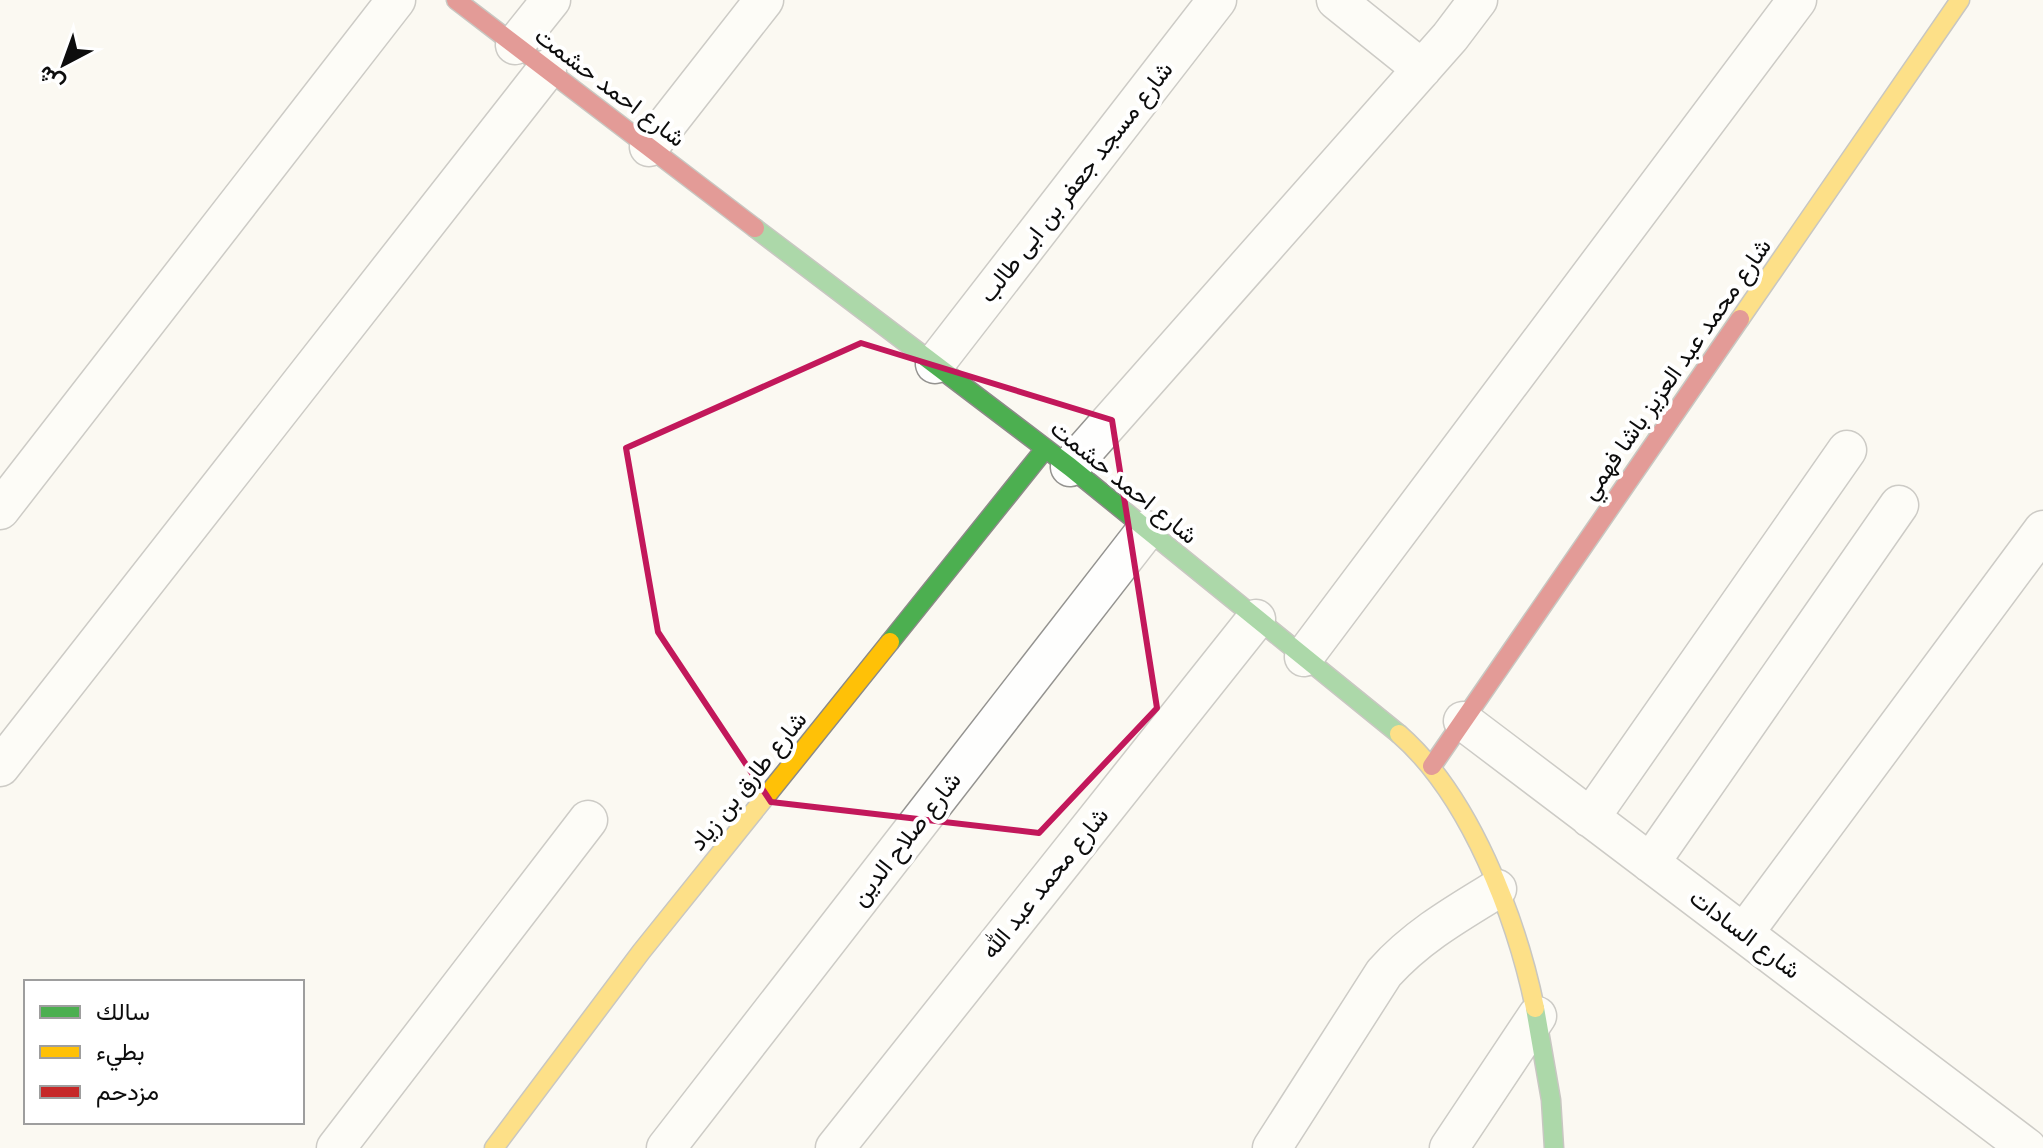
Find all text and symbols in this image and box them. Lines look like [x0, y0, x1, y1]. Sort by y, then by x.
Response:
street label: شارع احمد حشمت [528, 21, 691, 154]
north arrow [24, 24, 104, 104]
street label: شارع مسجد جعفر بن ابى طالب [973, 56, 1180, 309]
text: ش [33, 60, 70, 97]
street label: شارع محمد عبد العزيز باشا فهمي [1575, 233, 1781, 508]
street label: شارع احمد حشمت [1044, 414, 1203, 551]
street label: شارع طارق بن زياد [684, 706, 814, 857]
street label: شارع صلاح الدين [845, 767, 968, 913]
street label: شارع محمد عبد الله [976, 802, 1116, 965]
street label: شارع السادات [1683, 883, 1806, 986]
legend [24, 980, 304, 1124]
text: سالك [96, 998, 150, 1026]
text: بطيء [96, 1038, 145, 1071]
text: مزدحم [96, 1078, 159, 1108]

